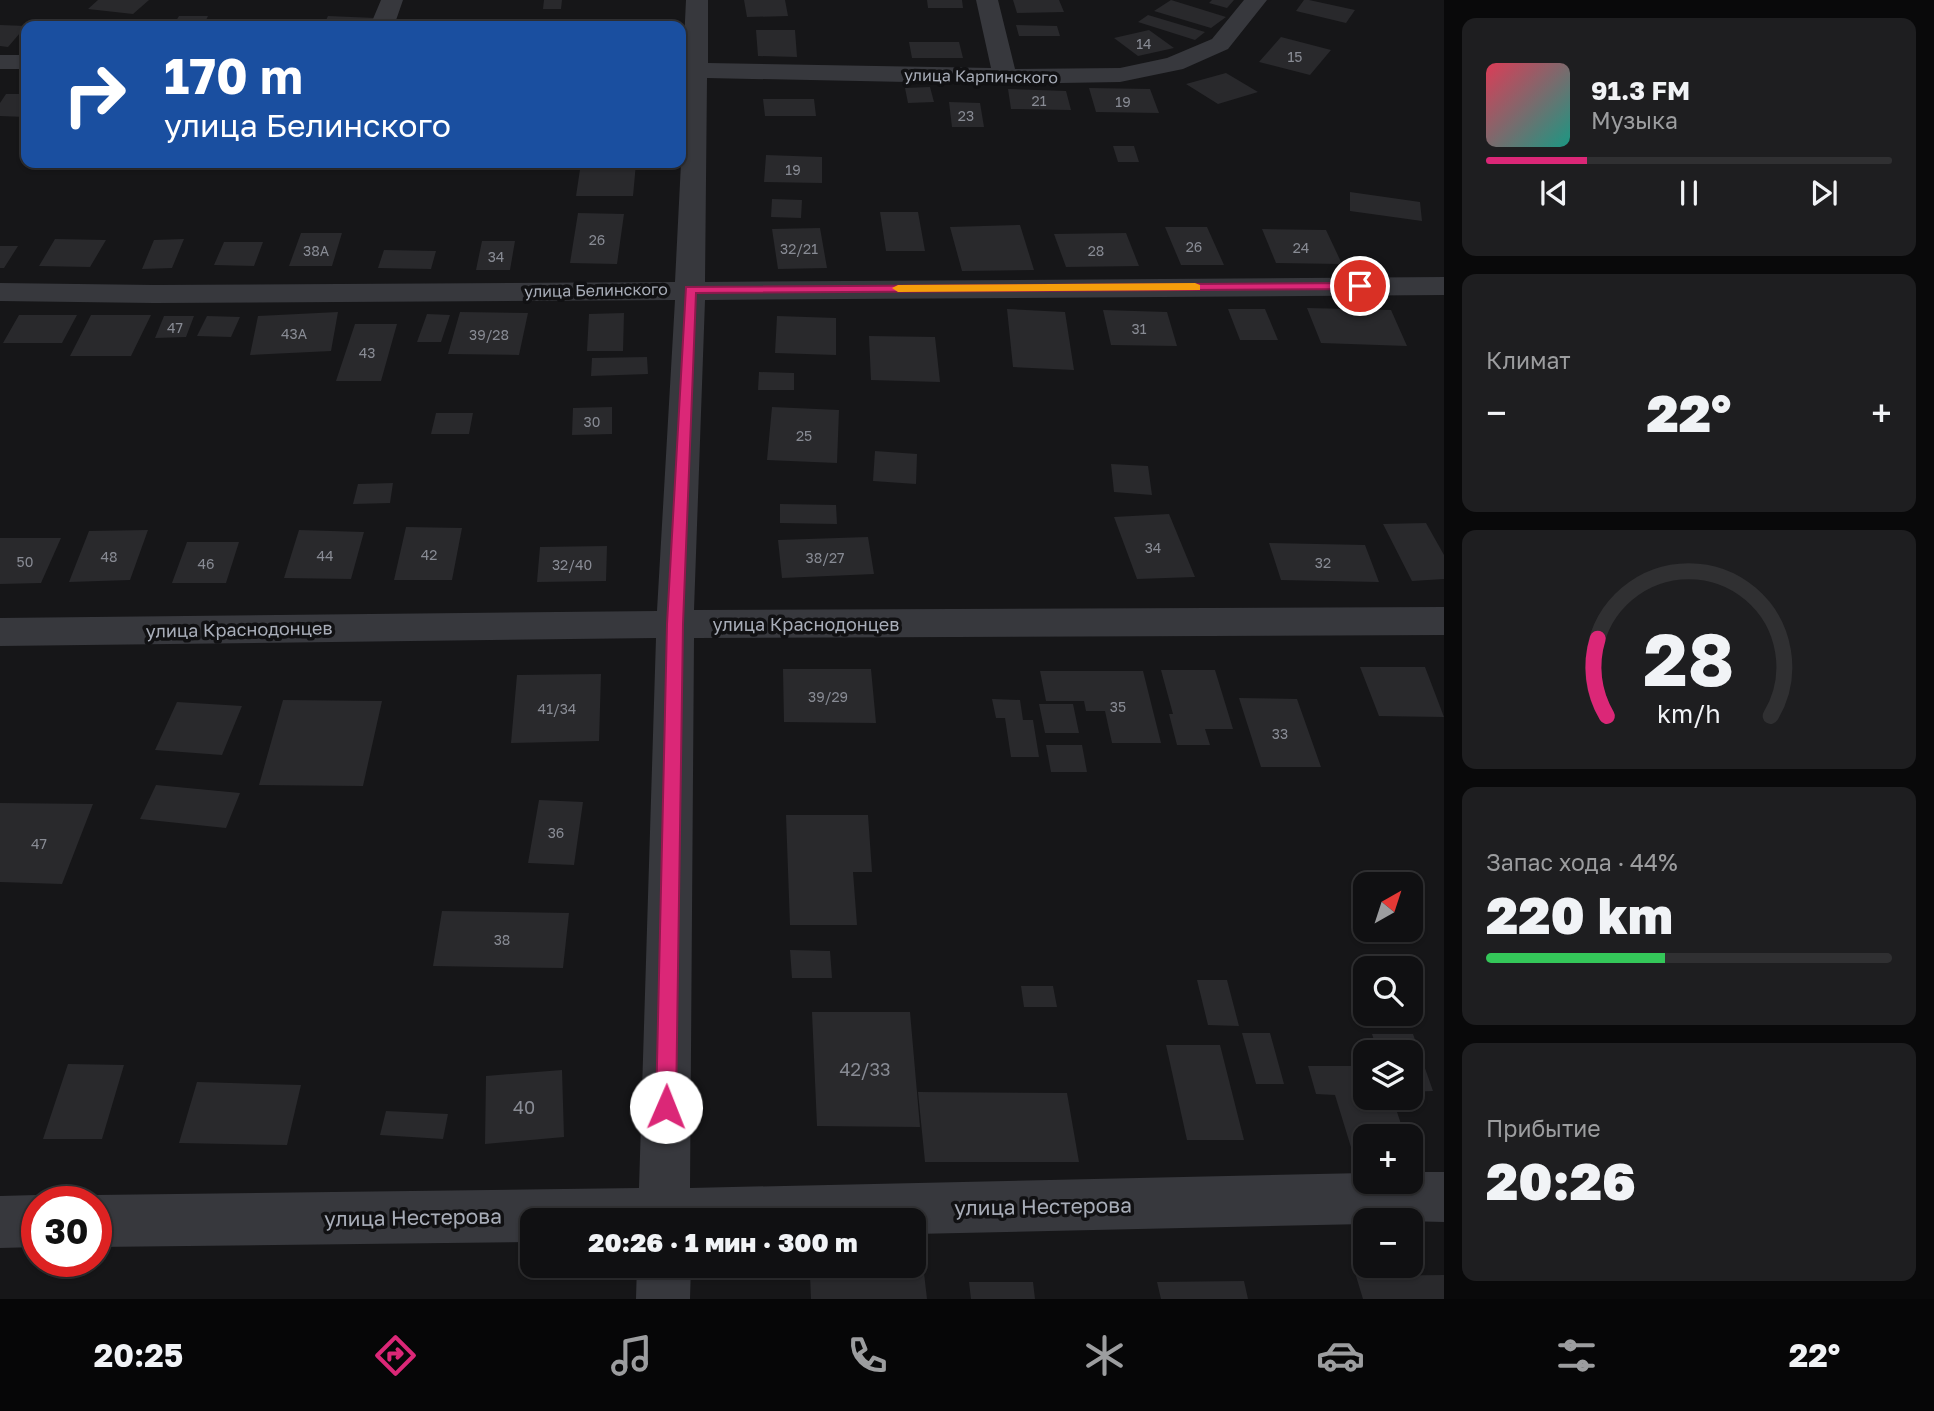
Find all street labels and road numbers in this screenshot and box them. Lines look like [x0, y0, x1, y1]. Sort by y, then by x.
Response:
street label: улица Карпинского [904, 65, 1058, 87]
street label: улица Белинского [524, 279, 668, 301]
street label: улица Краснодонцев [713, 613, 899, 635]
street label: улица Краснодонцев [145, 616, 333, 642]
street label: улица Нестерова [954, 1191, 1132, 1221]
street label: улица Нестерова [324, 1202, 502, 1232]

